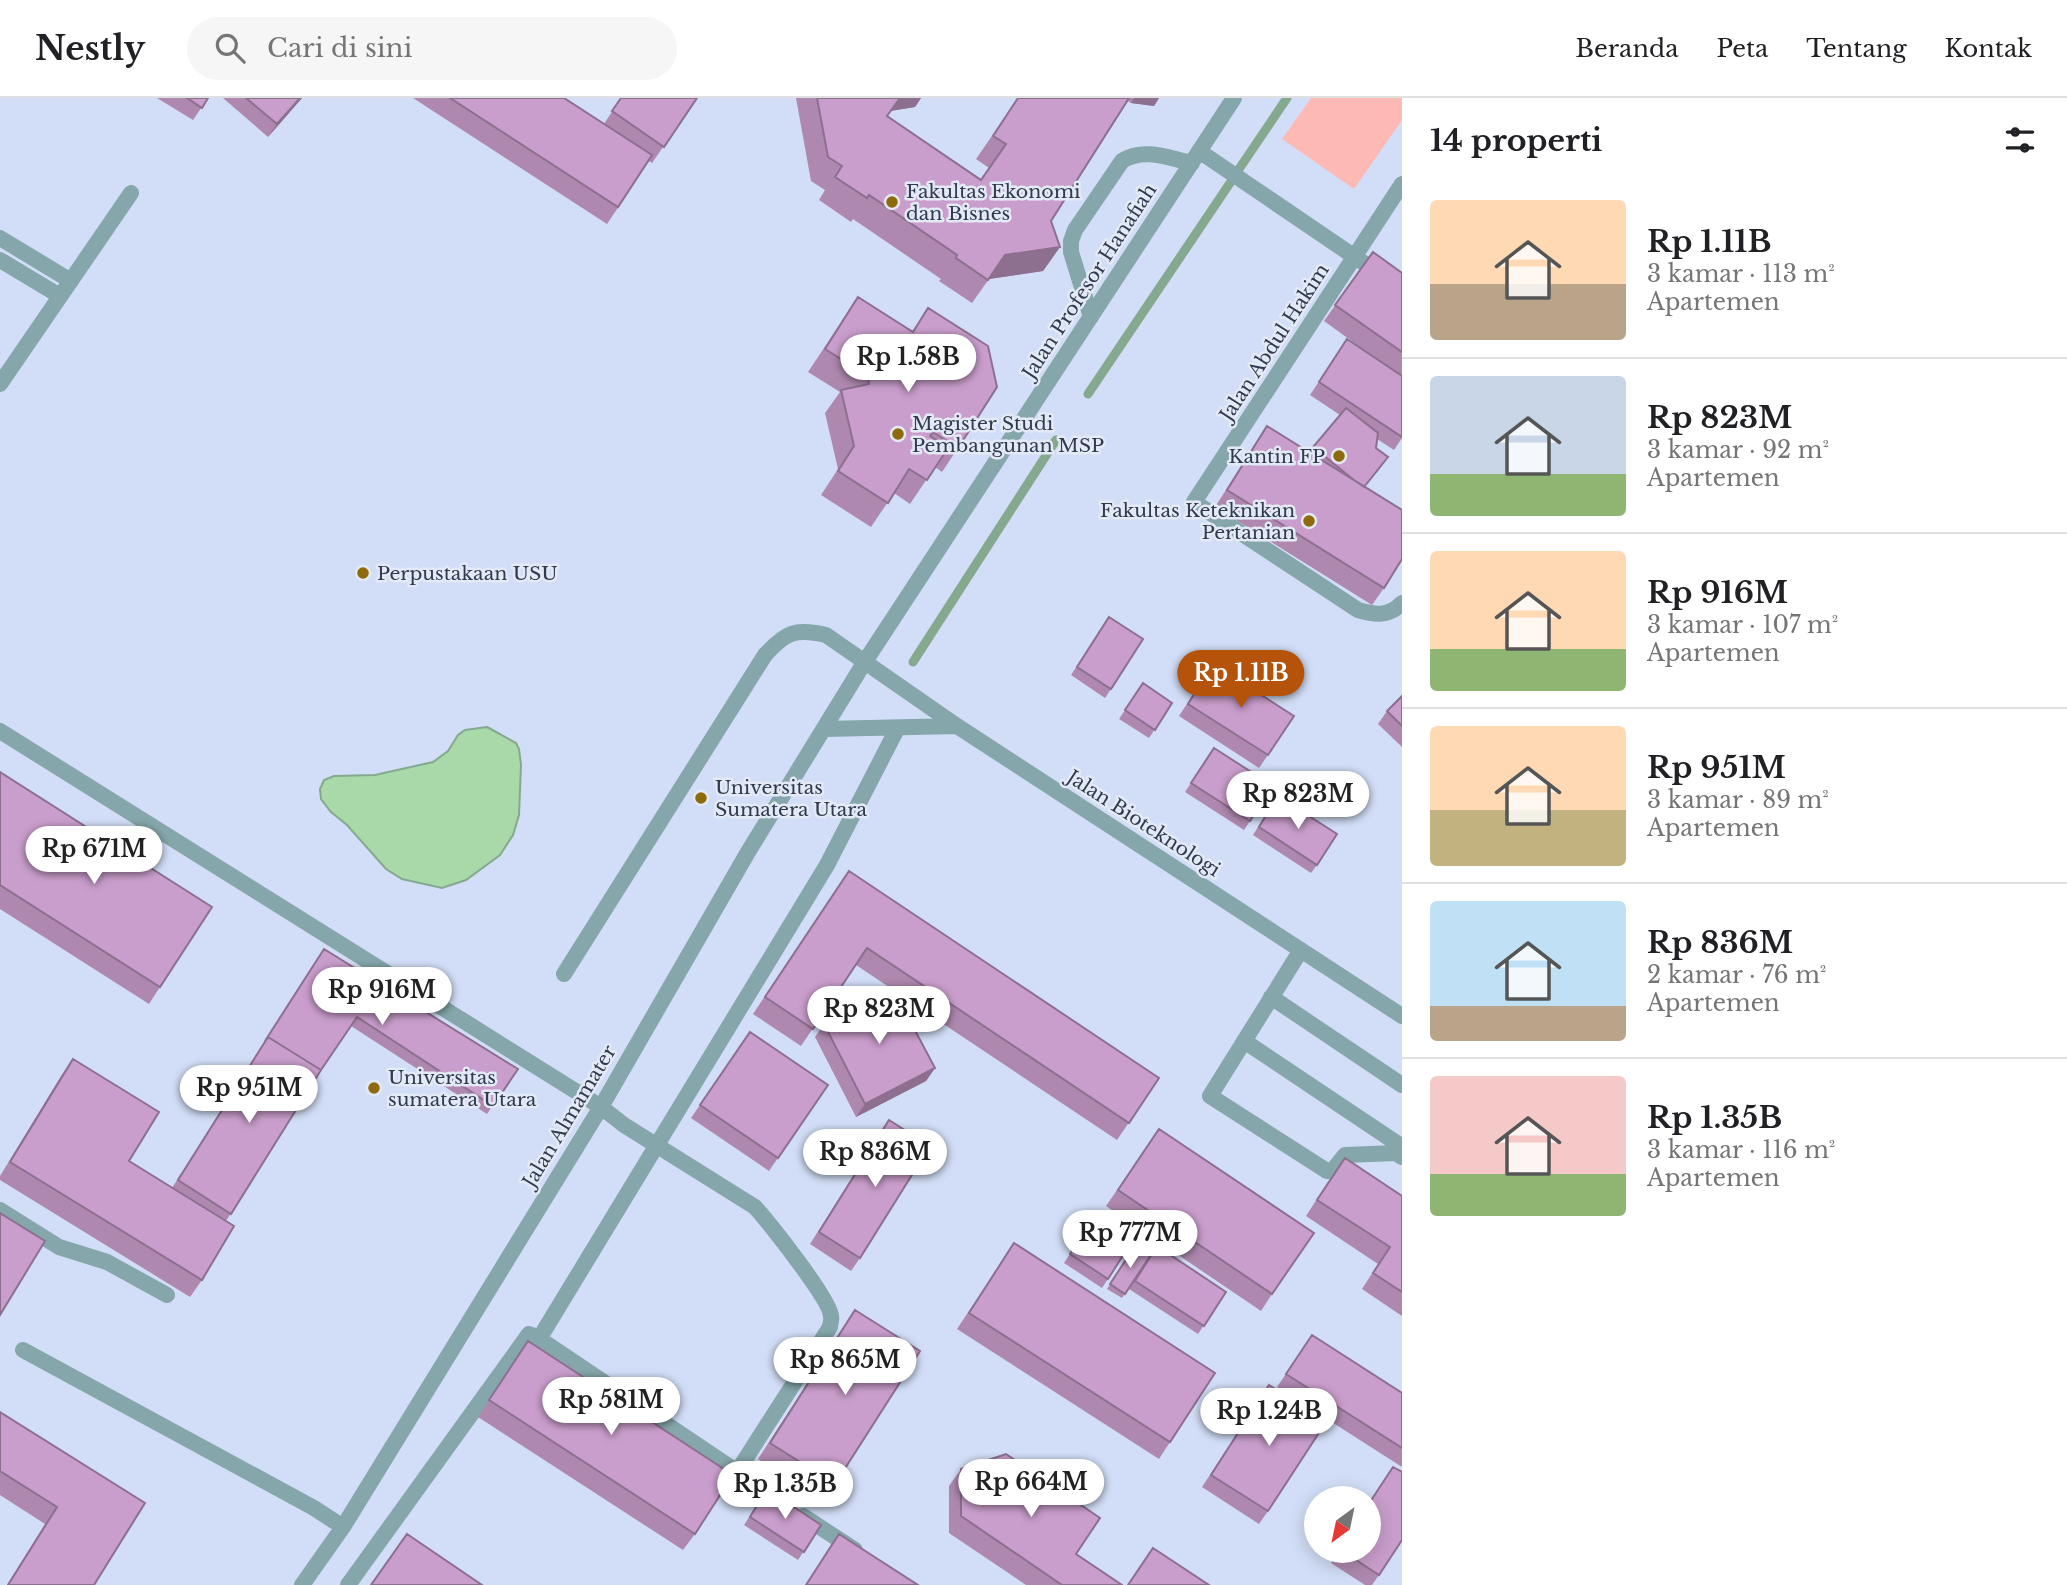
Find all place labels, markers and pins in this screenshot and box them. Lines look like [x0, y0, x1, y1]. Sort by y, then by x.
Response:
place label: Fakultas Ekonomi dan Bisnes [906, 180, 1081, 225]
marker: Fakultas Ekonomi dan Bisnes [884, 194, 900, 210]
pin: Rp 1.58B [836, 334, 980, 394]
place label: Magister Studi Pembangunan MSP [912, 412, 1104, 457]
marker: Magister Studi Pembangunan MSP [890, 426, 906, 442]
place label: Kantin FP [1229, 445, 1325, 468]
marker: Kantin FP [1331, 448, 1347, 464]
place label: Fakultas Keteknikan Pertanian [1100, 499, 1295, 544]
marker: Fakultas Keteknikan Pertanian [1301, 513, 1317, 529]
place label: Perpustakaan USU [377, 562, 558, 585]
marker: Perpustakaan USU [355, 565, 371, 581]
pin: Rp 1.11B [1169, 650, 1313, 710]
pin: Rp 823M [1233, 772, 1363, 831]
place label: Universitas Sumatera Utara [715, 776, 867, 821]
marker: Universitas Sumatera Utara [693, 790, 709, 806]
pin: Rp 671M [29, 826, 159, 886]
pin: Rp 916M [317, 968, 447, 1027]
pin: Rp 823M [814, 986, 944, 1046]
pin: Rp 951M [184, 1066, 314, 1125]
place label: Universitas sumatera Utara [388, 1066, 537, 1111]
marker: Universitas sumatera Utara [366, 1080, 382, 1096]
pin: Rp 836M [810, 1130, 940, 1189]
pin: Rp 777M [1065, 1210, 1195, 1270]
pin: Rp 865M [780, 1338, 910, 1397]
pin: Rp 581M [546, 1378, 676, 1437]
pin: Rp 1.24B [1197, 1388, 1341, 1448]
pin: Rp 664M [966, 1460, 1096, 1519]
pin: Rp 1.35B [713, 1462, 857, 1521]

